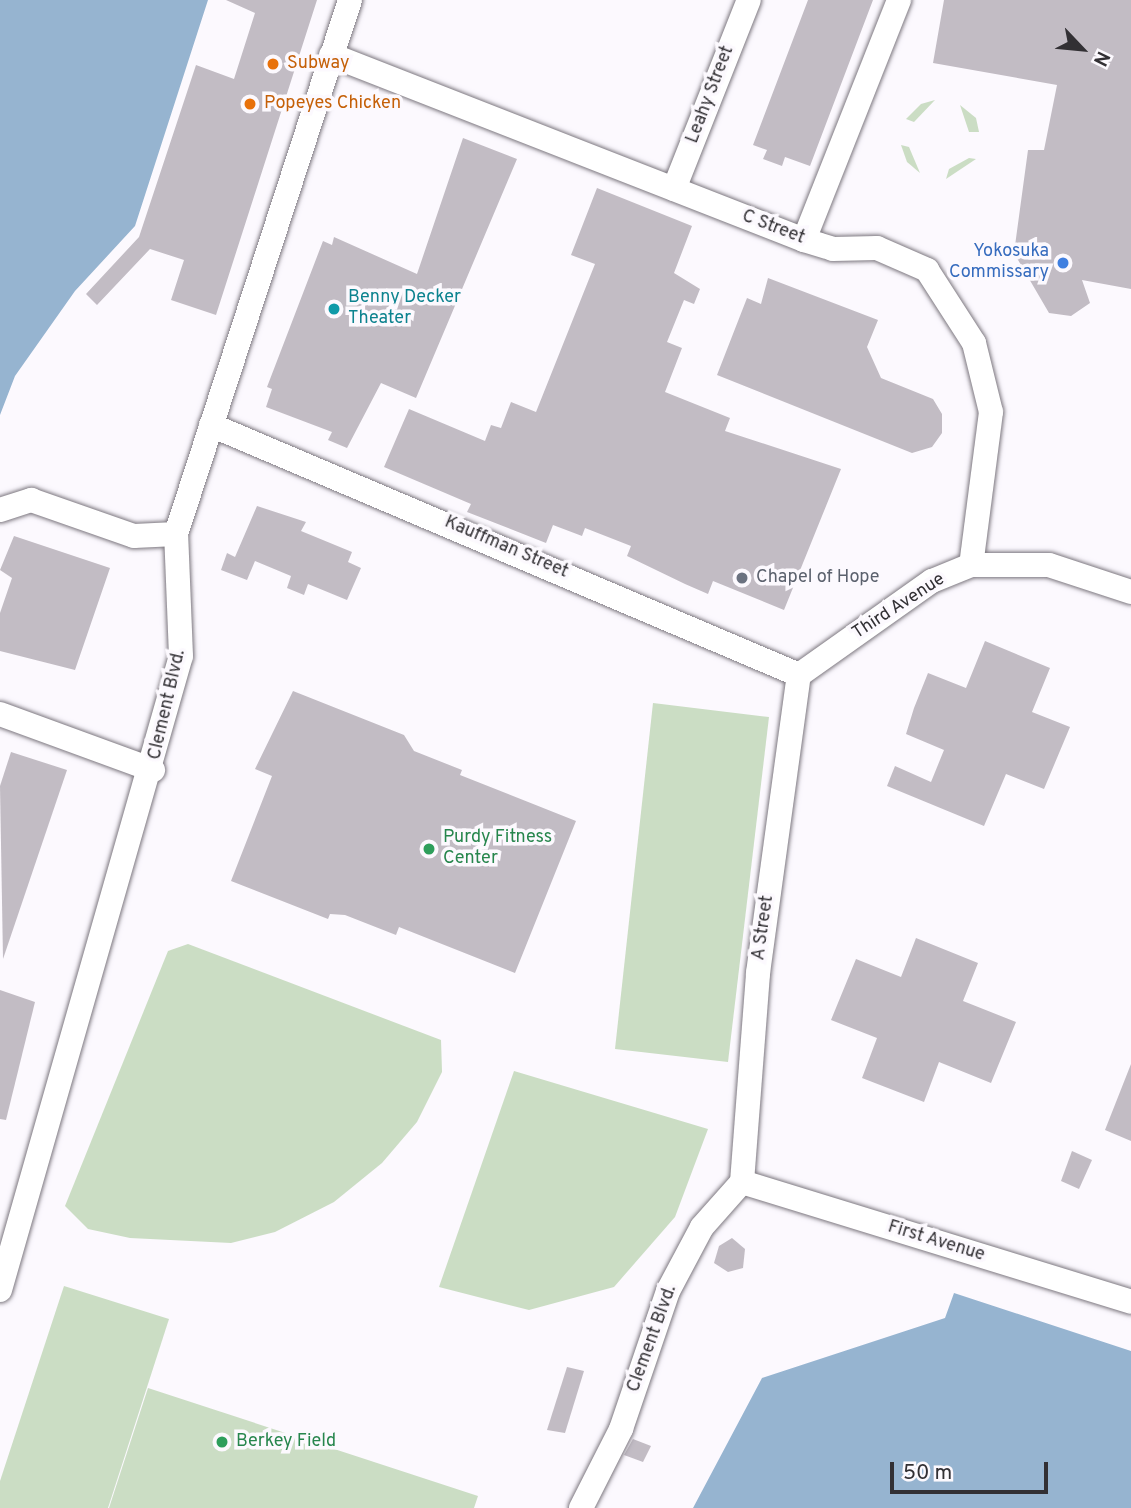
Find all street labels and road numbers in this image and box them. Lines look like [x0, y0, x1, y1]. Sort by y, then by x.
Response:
street label: Leahy Street [683, 43, 739, 147]
street label: C Street [739, 206, 807, 250]
street label: Kauffman Street [441, 512, 571, 584]
street label: Third Avenue [849, 569, 949, 645]
street label: Clement Blvd. [145, 648, 191, 762]
street label: A Street [749, 894, 779, 962]
street label: First Avenue [885, 1217, 987, 1267]
street label: Clement Blvd. [624, 1283, 682, 1395]

